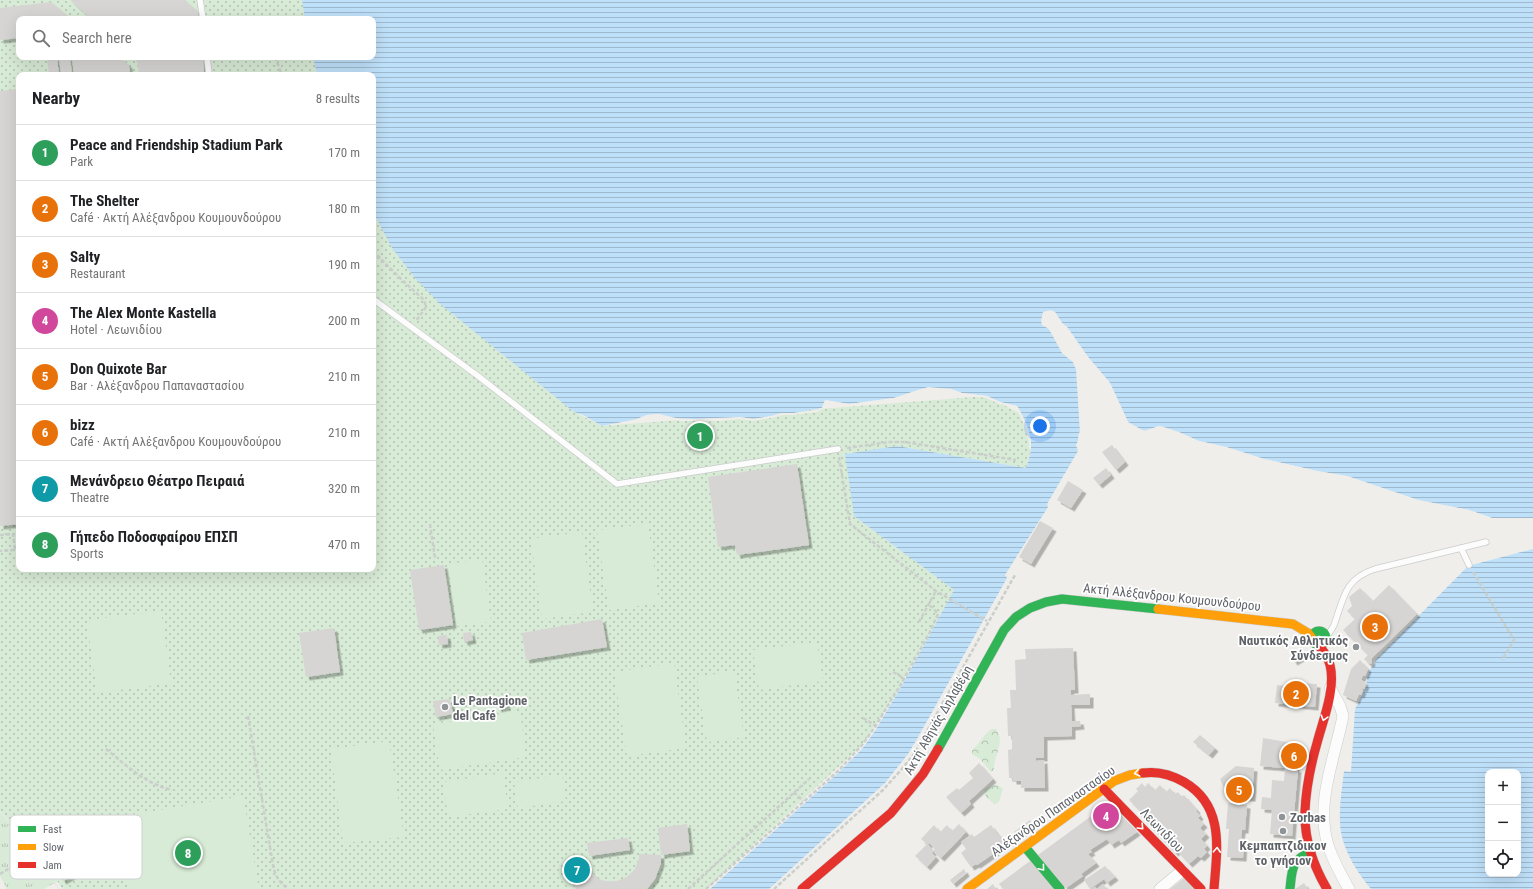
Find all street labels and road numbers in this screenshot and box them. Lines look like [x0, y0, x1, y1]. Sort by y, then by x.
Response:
street label: Ακτή Αλέξανδρου Κουμουνδούρου [1082, 580, 1262, 615]
street label: Ακτή Αθηνάς Δηλαβέρη [901, 663, 975, 777]
street label: Αλέξανδρου Παπαναστασίου [988, 762, 1118, 860]
street label: Λεωνιδίου [1137, 805, 1187, 855]

